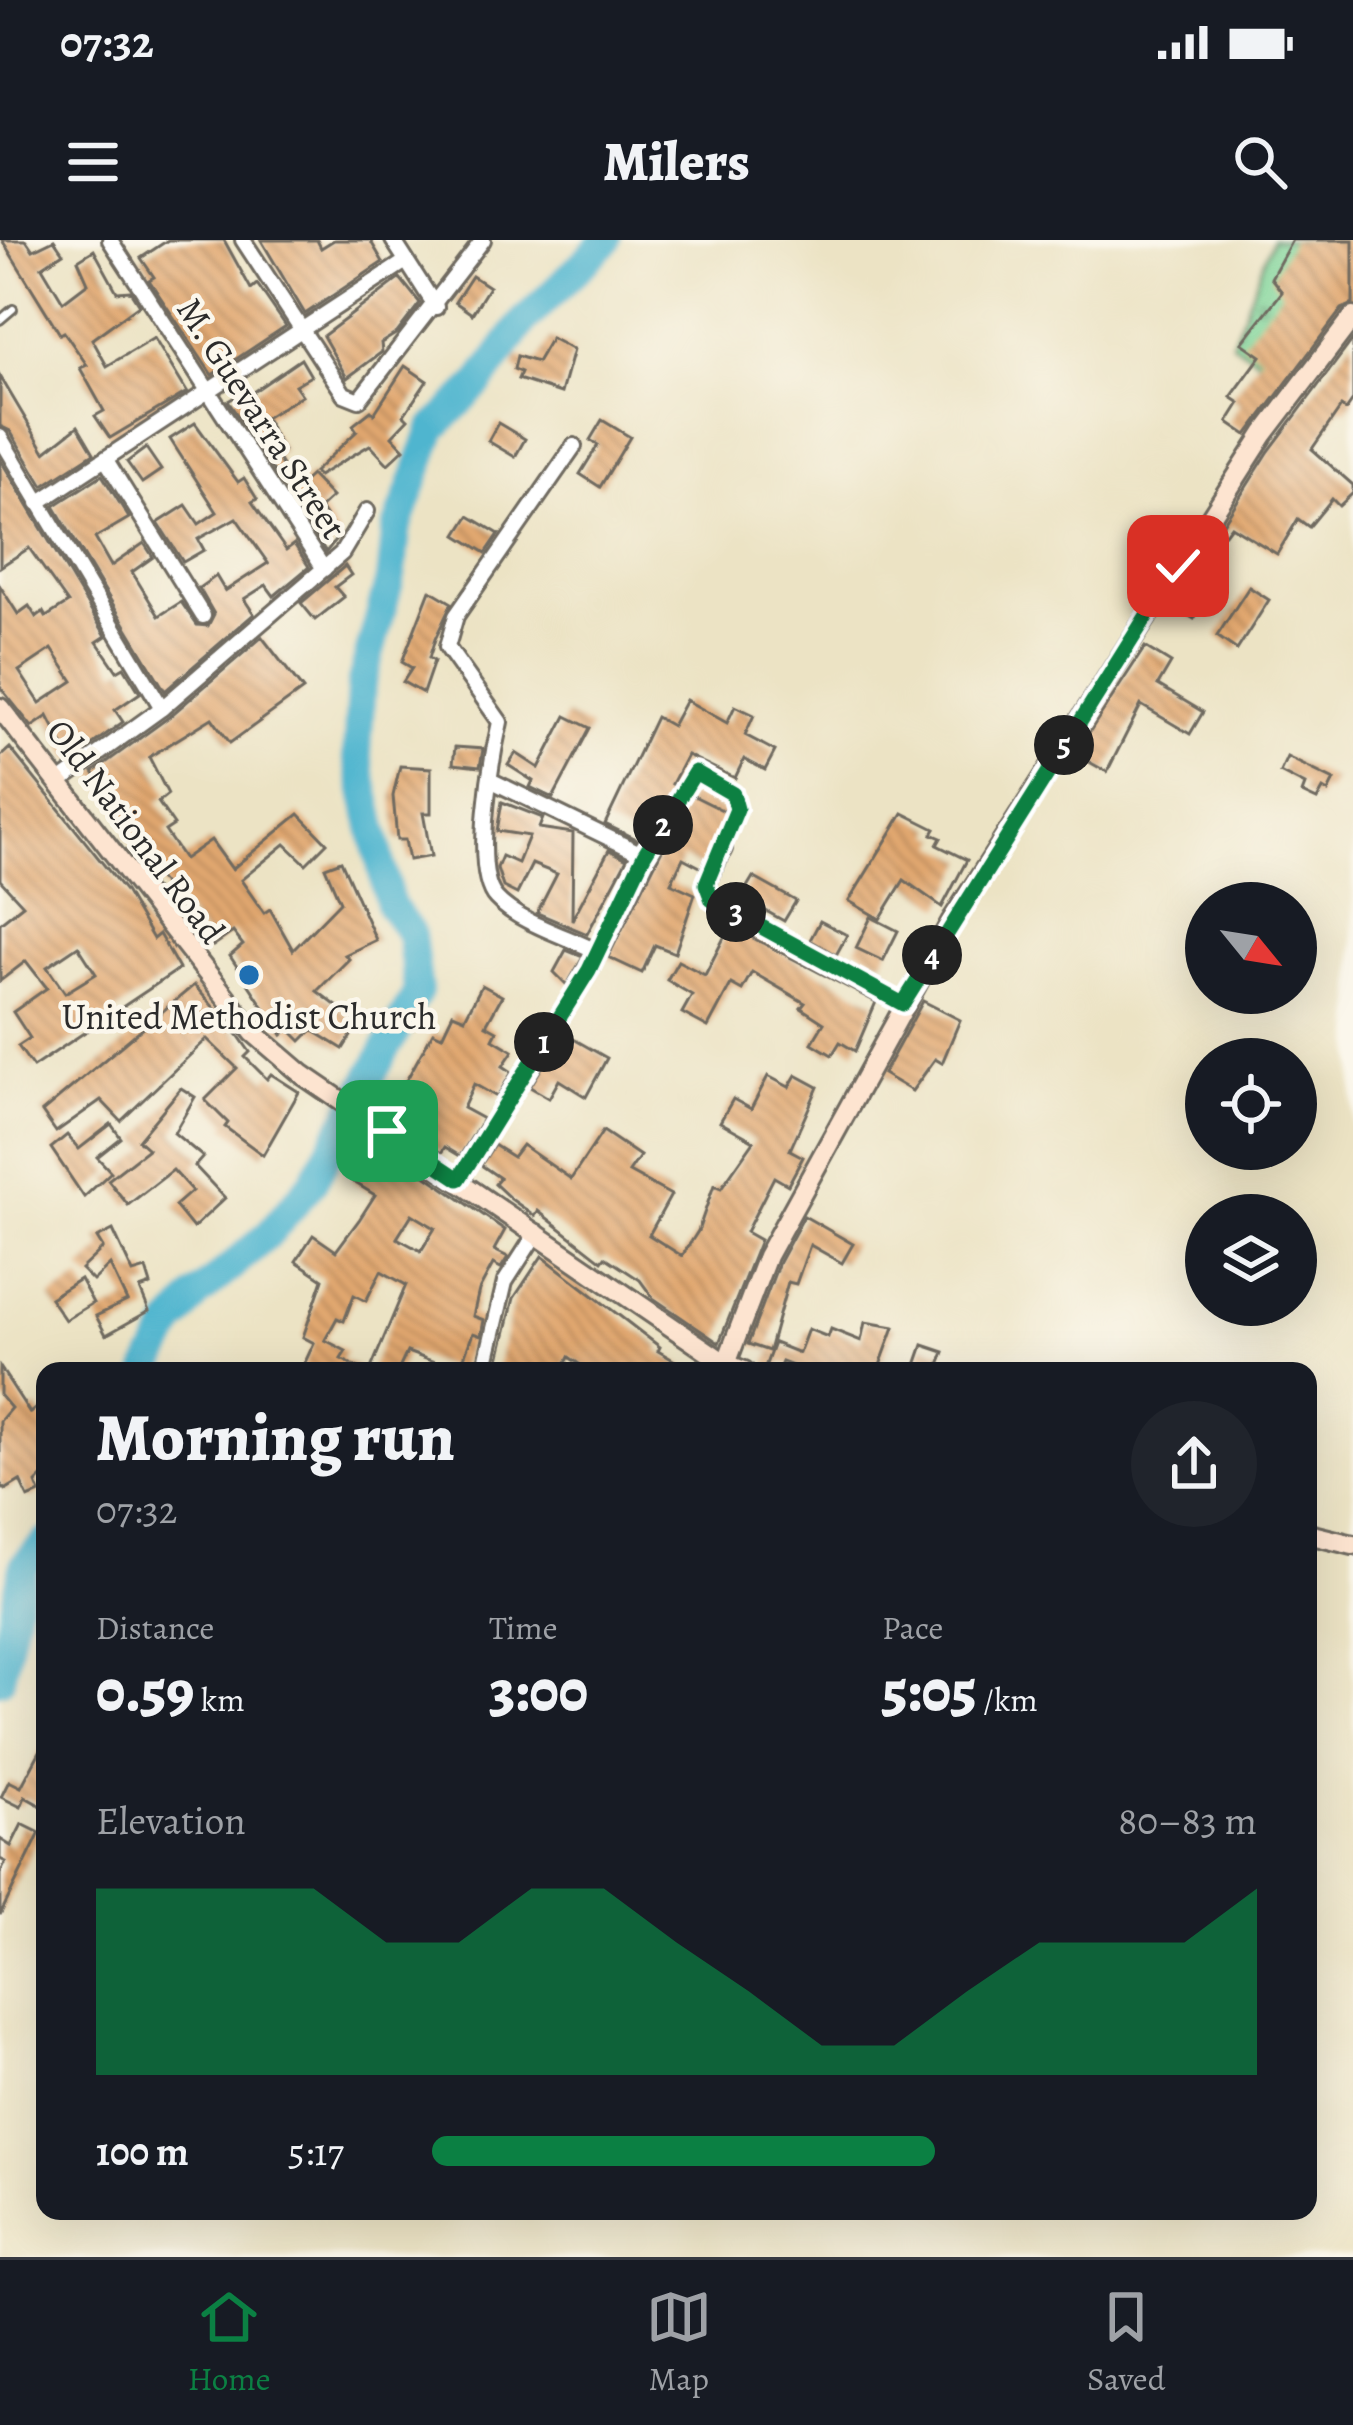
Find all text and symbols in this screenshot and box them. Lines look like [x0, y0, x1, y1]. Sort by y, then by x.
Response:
text: 07:32 [60, 11, 154, 73]
text: Milers [603, 125, 750, 199]
icon: menu [60, 129, 126, 195]
icon: search [1227, 129, 1293, 195]
street label: M. Guevarra Street [166, 288, 358, 548]
pin [1127, 515, 1229, 617]
icon: check [1145, 533, 1211, 599]
street label: Old National Road [35, 709, 237, 954]
pin: 5 [1034, 715, 1094, 775]
text: 5 [1057, 722, 1071, 767]
pin: 2 [633, 795, 693, 855]
text: 2 [655, 802, 671, 847]
pin: 3 [706, 882, 766, 942]
north arrow [1185, 882, 1317, 1014]
map controls [1185, 882, 1317, 1326]
text: 3 [729, 889, 743, 934]
pin: 4 [902, 925, 962, 985]
text: 4 [924, 932, 940, 977]
marker: United Methodist Church [236, 962, 262, 988]
place label: United Methodist Church [61, 992, 437, 1041]
pin: 1 [514, 1012, 574, 1072]
text: 1 [538, 1019, 550, 1064]
button: locate [1185, 1038, 1317, 1170]
pin [336, 1080, 438, 1182]
icon: arrive [354, 1098, 420, 1164]
button: layers [1185, 1194, 1317, 1326]
text: Morning run [96, 1393, 455, 1483]
button: share [1131, 1401, 1257, 1527]
text: 07:32 [96, 1483, 177, 1536]
text: Distance [96, 1605, 214, 1650]
text: Time [489, 1605, 558, 1650]
text: Pace [882, 1605, 943, 1650]
text: 0.59 [96, 1650, 194, 1732]
text: 3:00 [489, 1650, 588, 1732]
text: 5:05 [882, 1650, 977, 1732]
text: km [194, 1677, 245, 1722]
text: /km [977, 1677, 1038, 1722]
text: Elevation [96, 1794, 246, 1847]
text: 80–83 m [1118, 1794, 1257, 1847]
text: 100 m [96, 2125, 189, 2178]
text: 5:17 [288, 2125, 344, 2178]
tab: Home [188, 2284, 271, 2401]
tab: Map [646, 2284, 712, 2401]
tab: Saved [1087, 2284, 1165, 2401]

